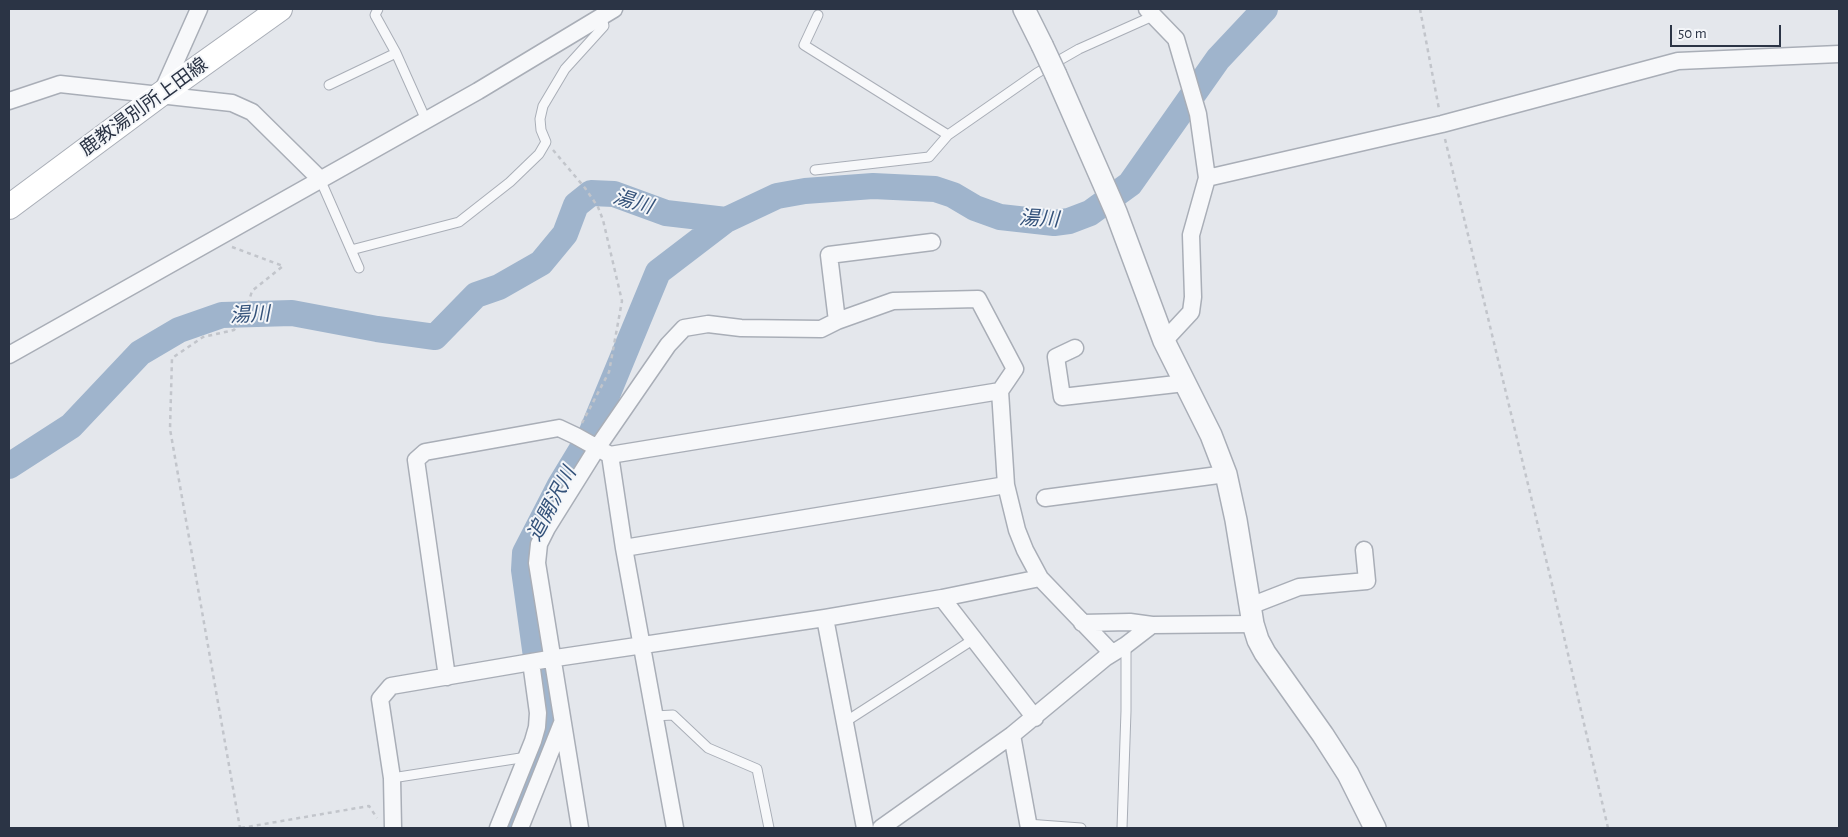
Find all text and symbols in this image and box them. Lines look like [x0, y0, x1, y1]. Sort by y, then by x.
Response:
scale bar [1673, 15, 1784, 47]
text: 50 m [1678, 26, 1707, 41]
street label: 鹿教湯別所上田線 [76, 53, 212, 161]
water label: 湯川 [610, 185, 656, 219]
water label: 湯川 [1018, 206, 1060, 232]
water label: 湯川 [229, 302, 271, 328]
water label: 追開沢川 [523, 463, 581, 545]

